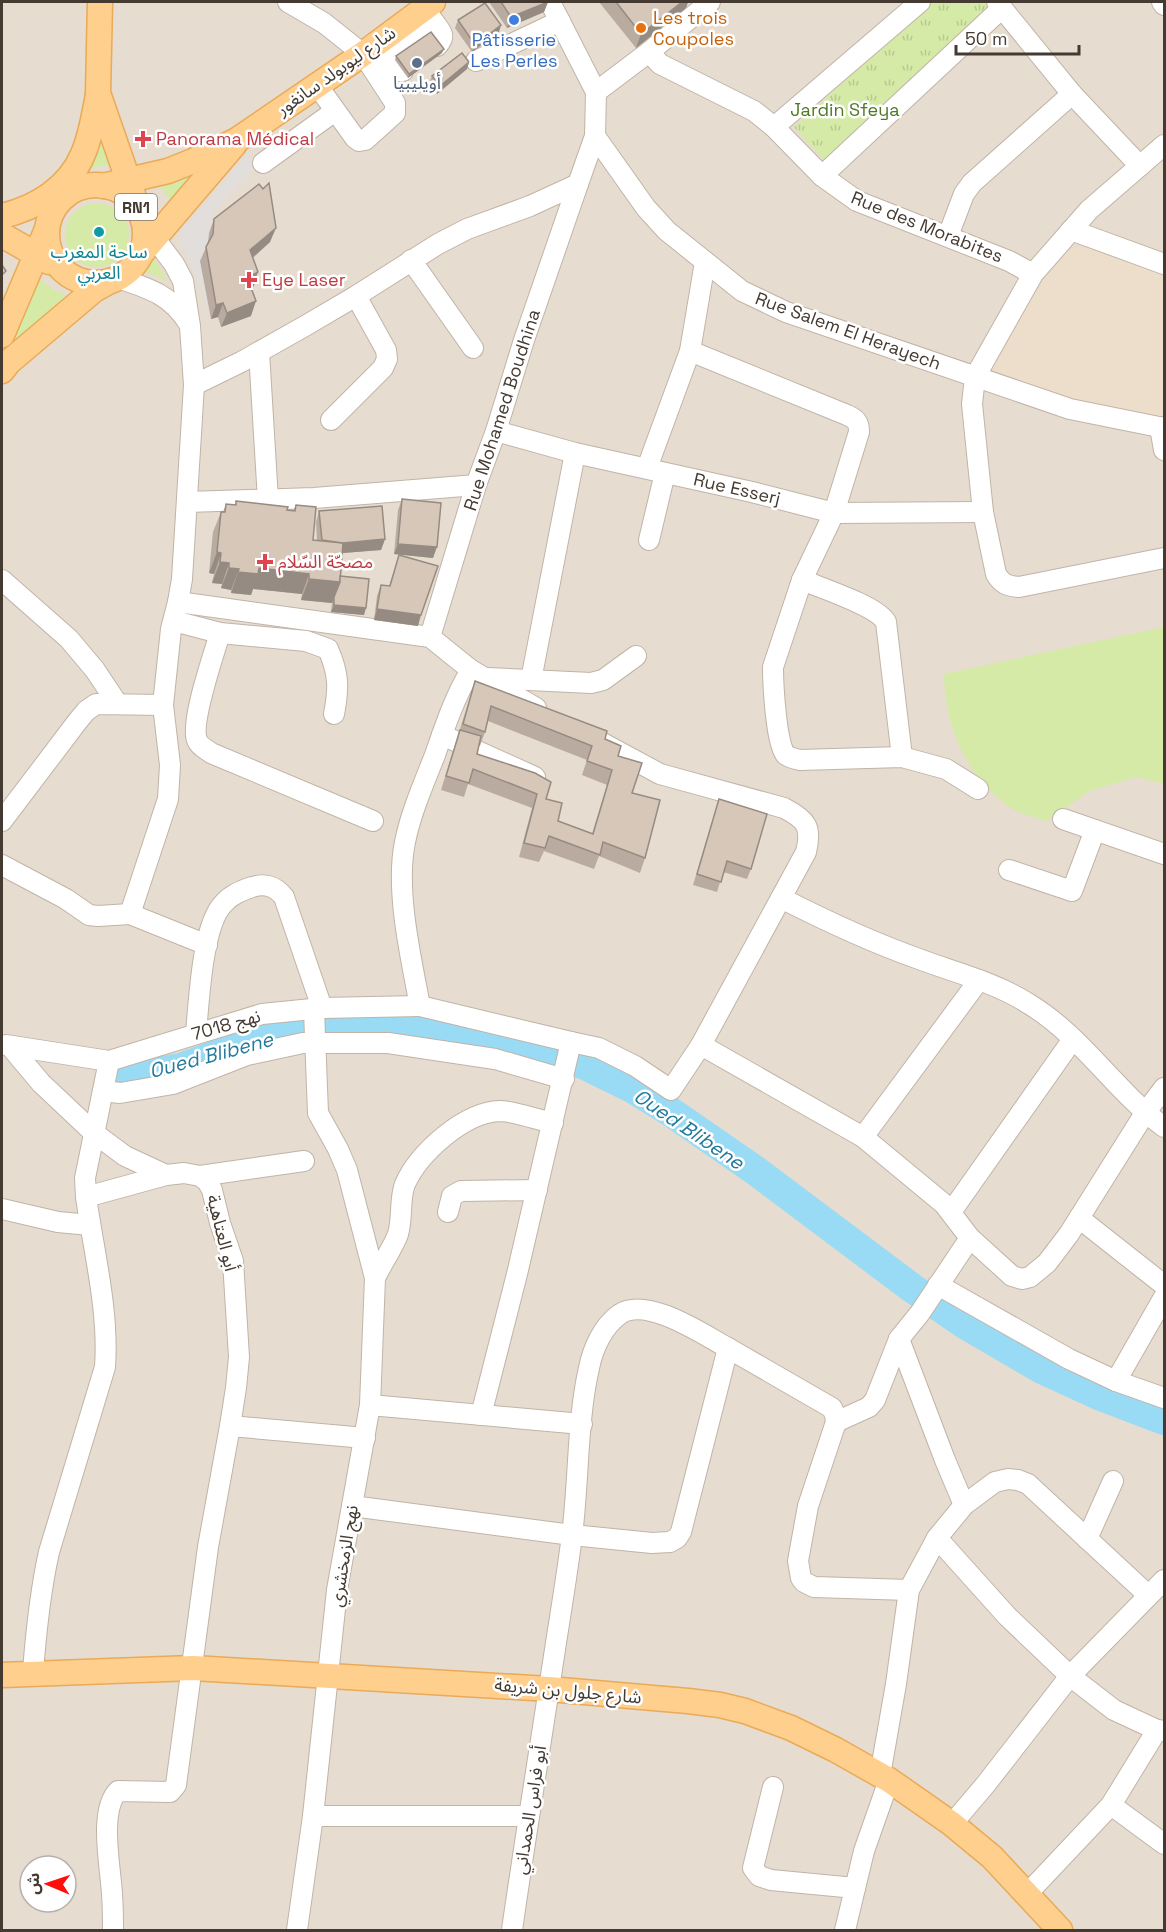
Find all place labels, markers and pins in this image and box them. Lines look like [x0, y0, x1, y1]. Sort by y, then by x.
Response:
place label: Les trois Coupoles [653, 6, 734, 50]
marker: Pâtisserie Les Perles [507, 13, 521, 27]
marker: Les trois Coupoles [634, 21, 648, 35]
place label: Pâtisserie Les Perles [470, 28, 558, 72]
marker: أويليبيا [410, 56, 424, 70]
place label: أويليبيا [393, 71, 441, 94]
place label: Panorama Médical [156, 127, 314, 150]
marker: Panorama Médical [134, 130, 152, 148]
marker: ساحة المغرب العربي [92, 225, 106, 239]
place label: ساحة المغرب العربي [50, 240, 148, 286]
place label: Eye Laser [262, 268, 346, 291]
marker: Eye Laser [240, 271, 258, 289]
place label: مصحّة السّلام [278, 550, 373, 576]
marker: مصحّة السّلام [256, 553, 274, 571]

